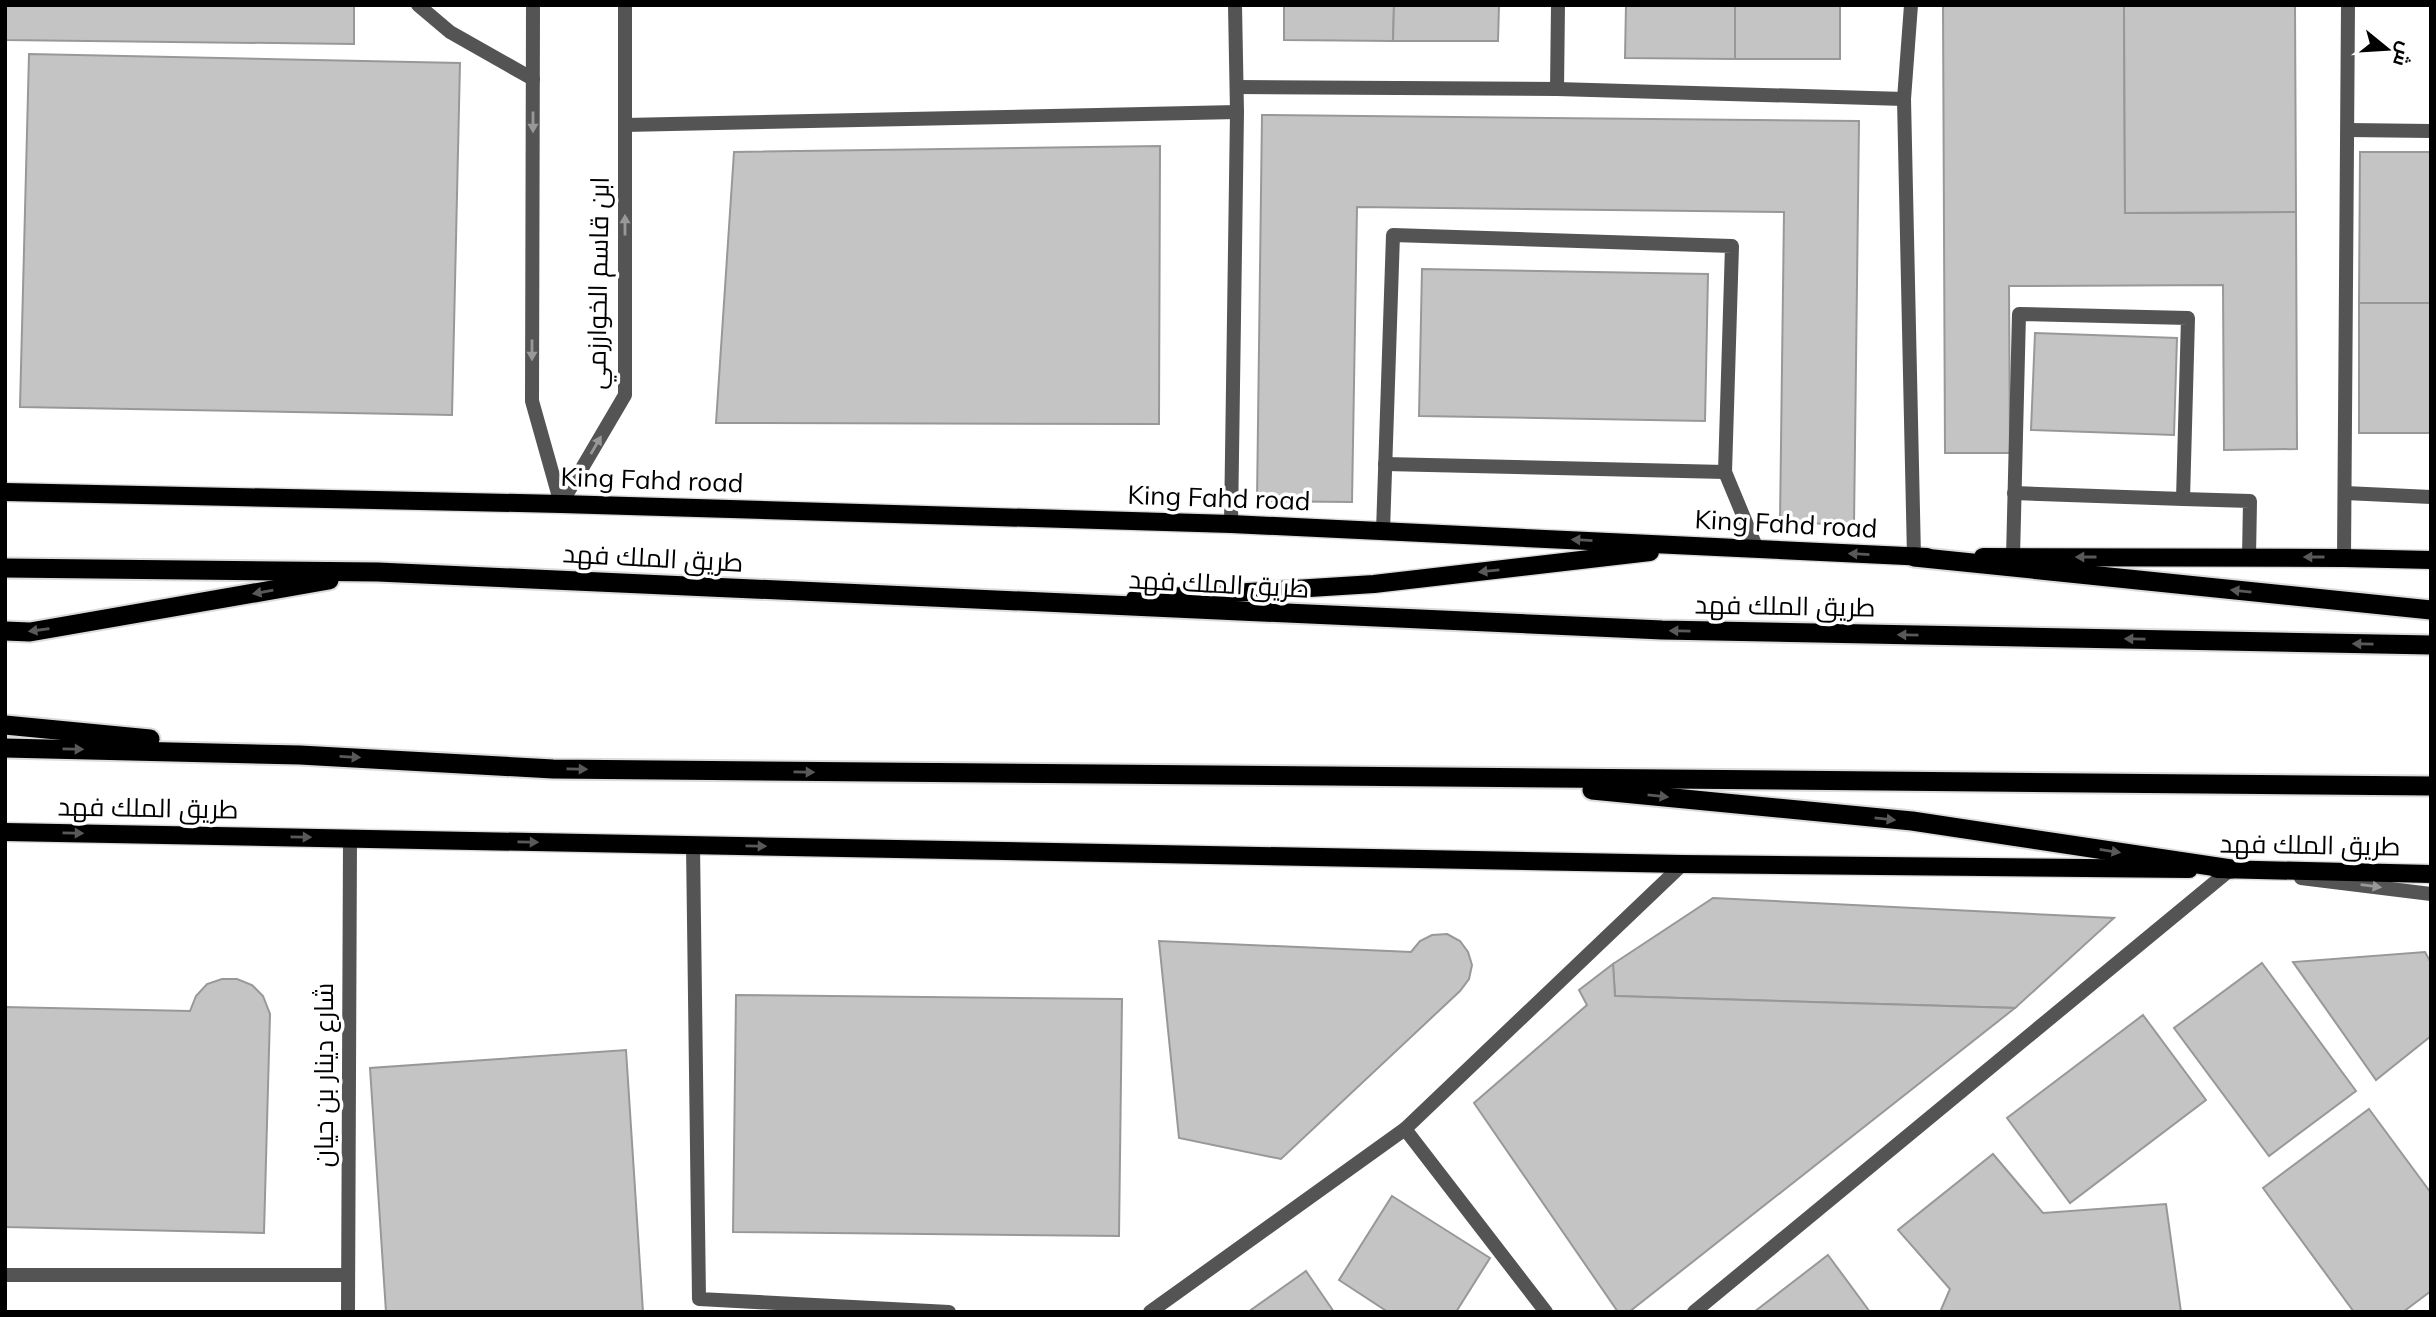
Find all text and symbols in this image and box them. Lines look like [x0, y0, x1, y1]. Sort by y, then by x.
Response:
north arrow [2352, 14, 2422, 84]
text: ش [2388, 39, 2418, 70]
one-way arrow [527, 112, 539, 134]
street label: ابن قاسم الخوارزمي [579, 176, 621, 390]
one-way arrow [619, 214, 631, 236]
one-way arrow [526, 339, 538, 361]
one-way arrow [589, 435, 601, 455]
street label: King Fahd road [560, 460, 744, 499]
street label: King Fahd road [1127, 478, 1311, 517]
street label: King Fahd road [1694, 502, 1878, 545]
one-way arrow [1571, 535, 1593, 546]
street label: طريق الملك فهد [562, 536, 744, 579]
one-way arrow [1847, 549, 1869, 560]
one-way arrow [2075, 551, 2097, 563]
one-way arrow [2302, 551, 2324, 563]
street label: طريق الملك فهد [1128, 562, 1310, 605]
one-way arrow [1477, 565, 1499, 576]
one-way arrow [2230, 585, 2252, 596]
one-way arrow [252, 587, 274, 598]
street label: طريق الملك فهد [1694, 587, 1876, 624]
one-way arrow [28, 625, 50, 636]
one-way arrow [1669, 625, 1691, 636]
one-way arrow [1896, 629, 1918, 641]
one-way arrow [2124, 634, 2146, 645]
one-way arrow [2351, 638, 2373, 650]
one-way arrow [63, 744, 85, 755]
one-way arrow [339, 752, 361, 763]
one-way arrow [566, 764, 588, 775]
one-way arrow [794, 766, 816, 777]
street label: طريق الملك فهد [57, 789, 239, 826]
one-way arrow [1648, 791, 1670, 802]
one-way arrow [1874, 814, 1896, 825]
street label: طريق الملك فهد [2219, 826, 2401, 863]
one-way arrow [63, 827, 85, 839]
one-way arrow [290, 832, 312, 843]
one-way arrow [518, 836, 540, 848]
one-way arrow [745, 840, 767, 852]
one-way arrow [2099, 846, 2121, 857]
one-way arrow [2360, 881, 2382, 892]
street label: شارع دينار بن حيان [307, 983, 341, 1167]

